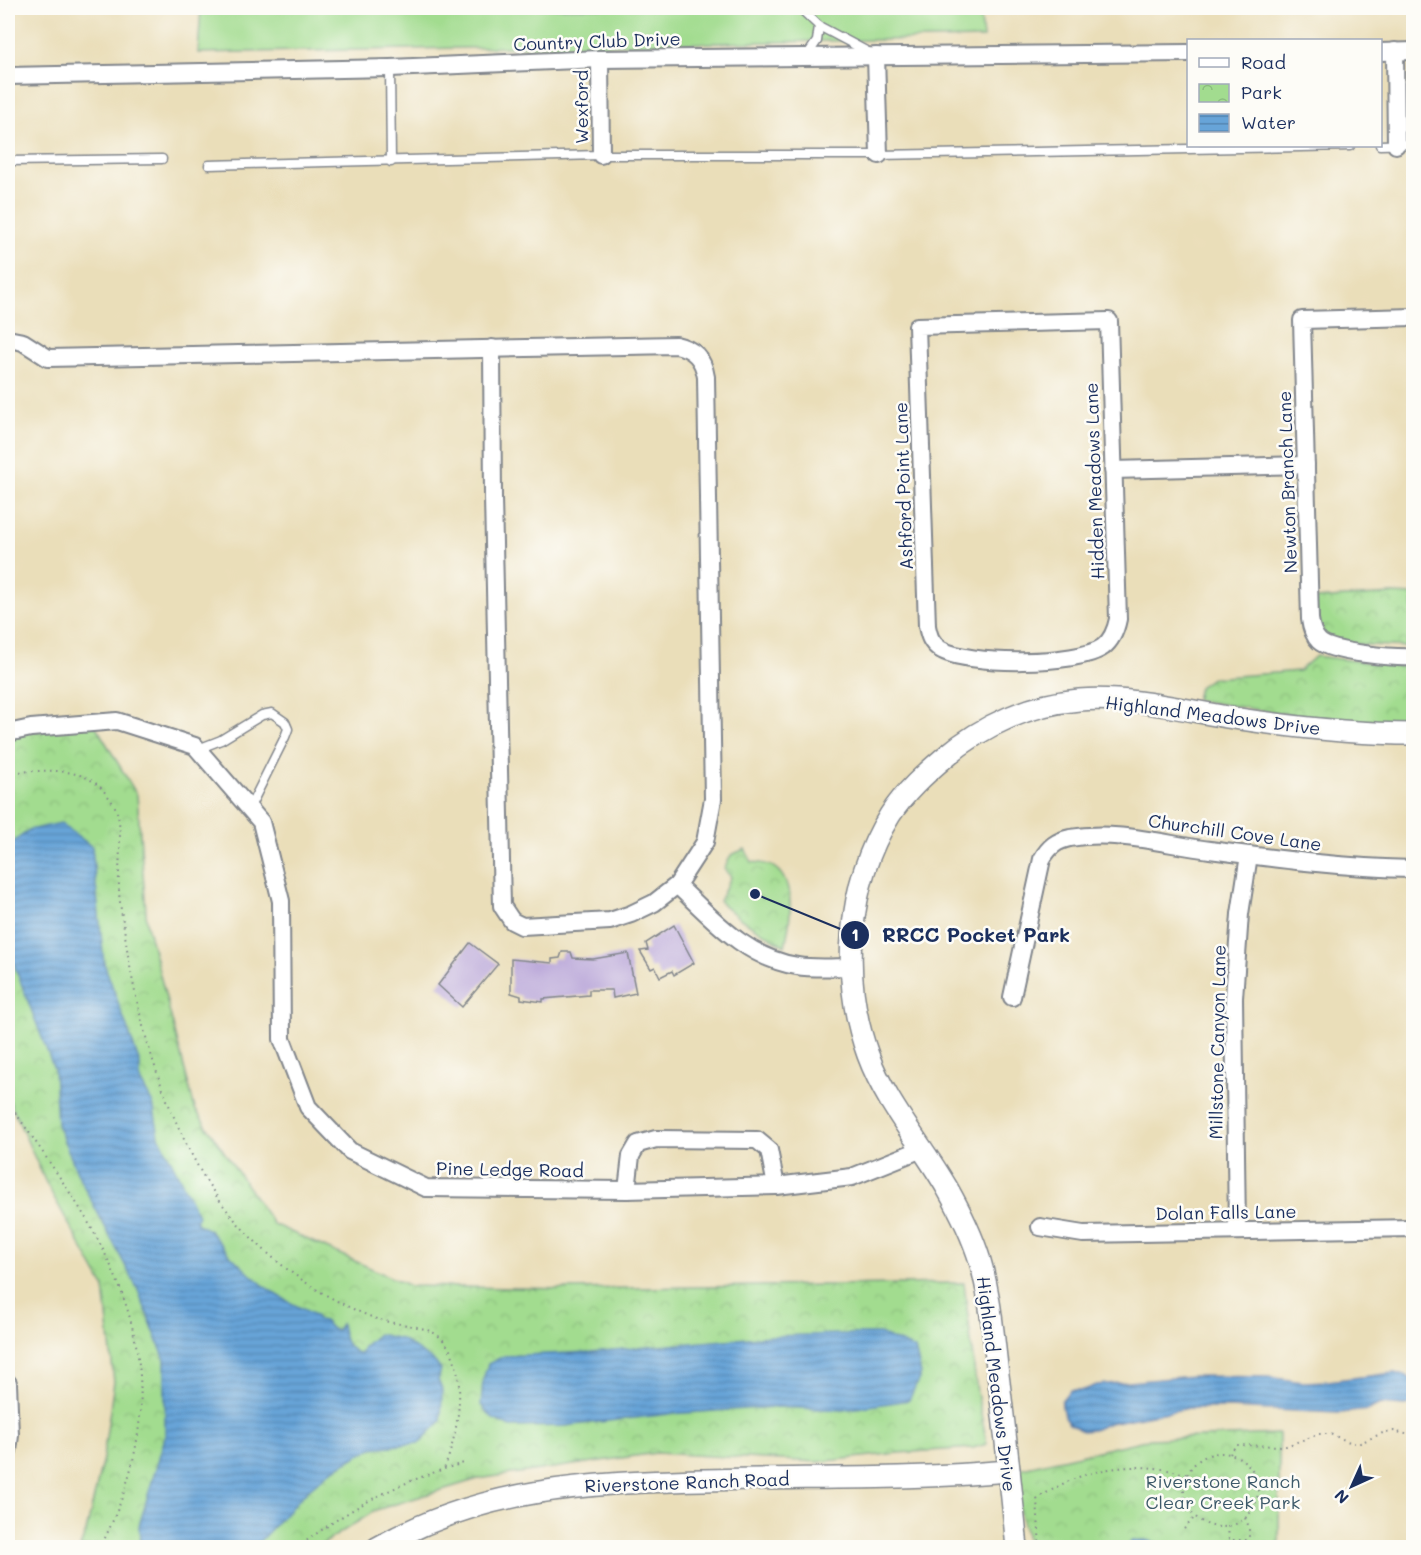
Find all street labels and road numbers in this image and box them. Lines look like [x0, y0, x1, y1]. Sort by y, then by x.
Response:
street label: Country Club Drive [513, 26, 681, 56]
street label: Wexford [569, 70, 593, 144]
street label: Hidden Meadows Lane [1079, 382, 1109, 580]
street label: Newton Branch Lane [1272, 390, 1302, 574]
street label: Ashford Point Lane [888, 402, 918, 570]
street label: Highland Meadows Drive [1104, 690, 1322, 740]
street label: Churchill Cove Lane [1147, 808, 1323, 856]
street label: Millstone Canyon Lane [1203, 944, 1231, 1140]
street label: Pine Ledge Road [436, 1156, 584, 1182]
street label: Dolan Falls Lane [1155, 1199, 1297, 1225]
street label: Highland Meadows Drive [972, 1275, 1022, 1493]
street label: Riverstone Ranch Road [584, 1466, 790, 1498]

